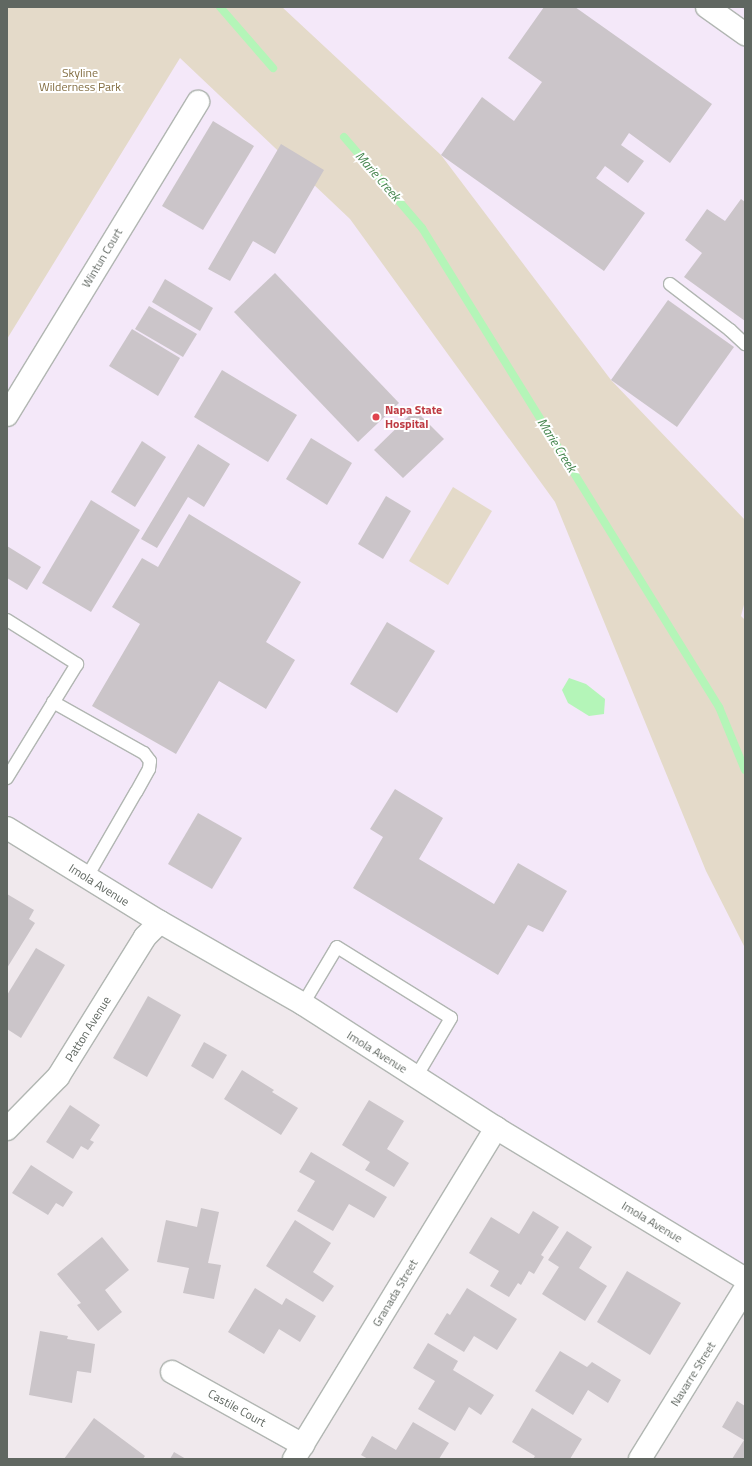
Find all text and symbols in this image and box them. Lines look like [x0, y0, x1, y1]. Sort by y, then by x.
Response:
park label: Skyline Wilderness Park [39, 66, 121, 94]
water label: Marie Creek [352, 148, 404, 204]
street label: Wintun Court [79, 226, 125, 290]
place label: Napa State Hospital [385, 403, 442, 431]
marker: Napa State Hospital [370, 411, 382, 423]
water label: Marie Creek [534, 415, 580, 475]
street label: Imola Avenue [66, 861, 132, 909]
street label: Patton Avenue [62, 994, 114, 1064]
street label: Imola Avenue [344, 1028, 410, 1076]
street label: Imola Avenue [619, 1198, 685, 1246]
street label: Granada Street [369, 1257, 421, 1329]
street label: Navarre Street [667, 1339, 719, 1409]
street label: Castile Court [206, 1386, 268, 1430]

